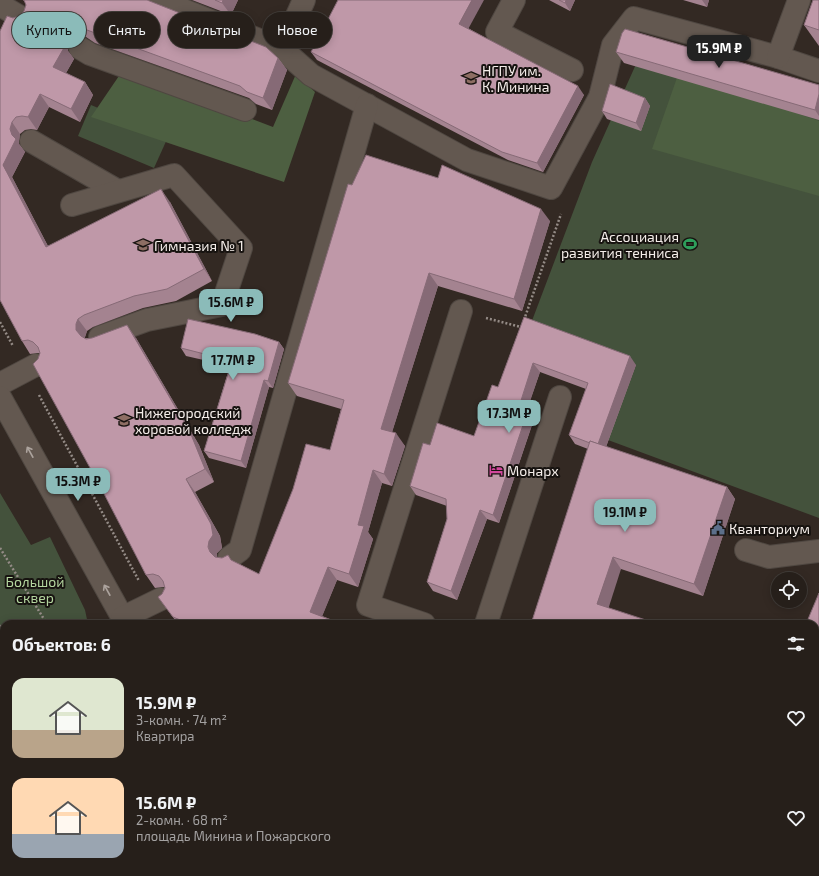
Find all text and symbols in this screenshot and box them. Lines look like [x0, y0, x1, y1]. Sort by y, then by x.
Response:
chip: Купить [12, 12, 86, 48]
chip: Снять [94, 12, 160, 48]
chip: Фильтры [168, 12, 255, 48]
chip: Новое [263, 12, 332, 48]
pin: 15.9M ₽ [682, 35, 756, 69]
text: 15.9M ₽ [696, 40, 742, 56]
place label: НГПУ им. К. Минина [482, 62, 549, 95]
school or university icon: НГПУ им. К. Минина [463, 70, 479, 86]
place label: Ассоциация развития тенниса [561, 228, 679, 261]
sports icon: Ассоциация развития тенниса [682, 236, 698, 252]
school or university icon: Гимназия № 1 [135, 237, 151, 253]
place label: Гимназия № 1 [154, 237, 244, 254]
pin: 15.6M ₽ [194, 289, 268, 323]
text: 15.6M ₽ [208, 294, 254, 310]
pin: 17.7M ₽ [196, 347, 270, 381]
text: 17.7M ₽ [211, 352, 255, 368]
pin: 17.3M ₽ [472, 400, 546, 434]
place label: Нижегородский хоровой колледж [135, 404, 251, 437]
text: 17.3M ₽ [487, 405, 531, 421]
school or university icon: Нижегородский хоровой колледж [116, 412, 132, 428]
one-way arrow [26, 446, 34, 458]
hotel icon: Монарх [488, 462, 504, 478]
place label: Монарх [507, 462, 559, 479]
pin: 15.3M ₽ [41, 468, 115, 502]
text: 15.3M ₽ [55, 473, 101, 489]
pin: 19.1M ₽ [588, 499, 662, 533]
text: 19.1M ₽ [603, 504, 647, 520]
public building icon: Кванториум [710, 520, 726, 536]
place label: Кванториум [729, 520, 810, 537]
map controls [771, 572, 807, 608]
button: locate [771, 572, 807, 608]
park label: Большой сквер [6, 573, 64, 606]
one-way arrow [102, 584, 110, 596]
icon: filters [785, 633, 807, 655]
text: Объектов: 6 [12, 634, 111, 654]
text: 15.9M ₽ [136, 692, 196, 712]
icon: home [44, 694, 92, 742]
icon: heart [785, 707, 807, 729]
text: 3-комн. · 74 m² [136, 712, 227, 728]
text: Квартира [136, 728, 195, 744]
text: 15.6M ₽ [136, 792, 196, 812]
icon: home [44, 794, 92, 842]
icon: heart [785, 807, 807, 829]
text: 2-комн. · 68 m² [136, 812, 228, 828]
text: площадь Минина и Пожарского [136, 828, 331, 844]

